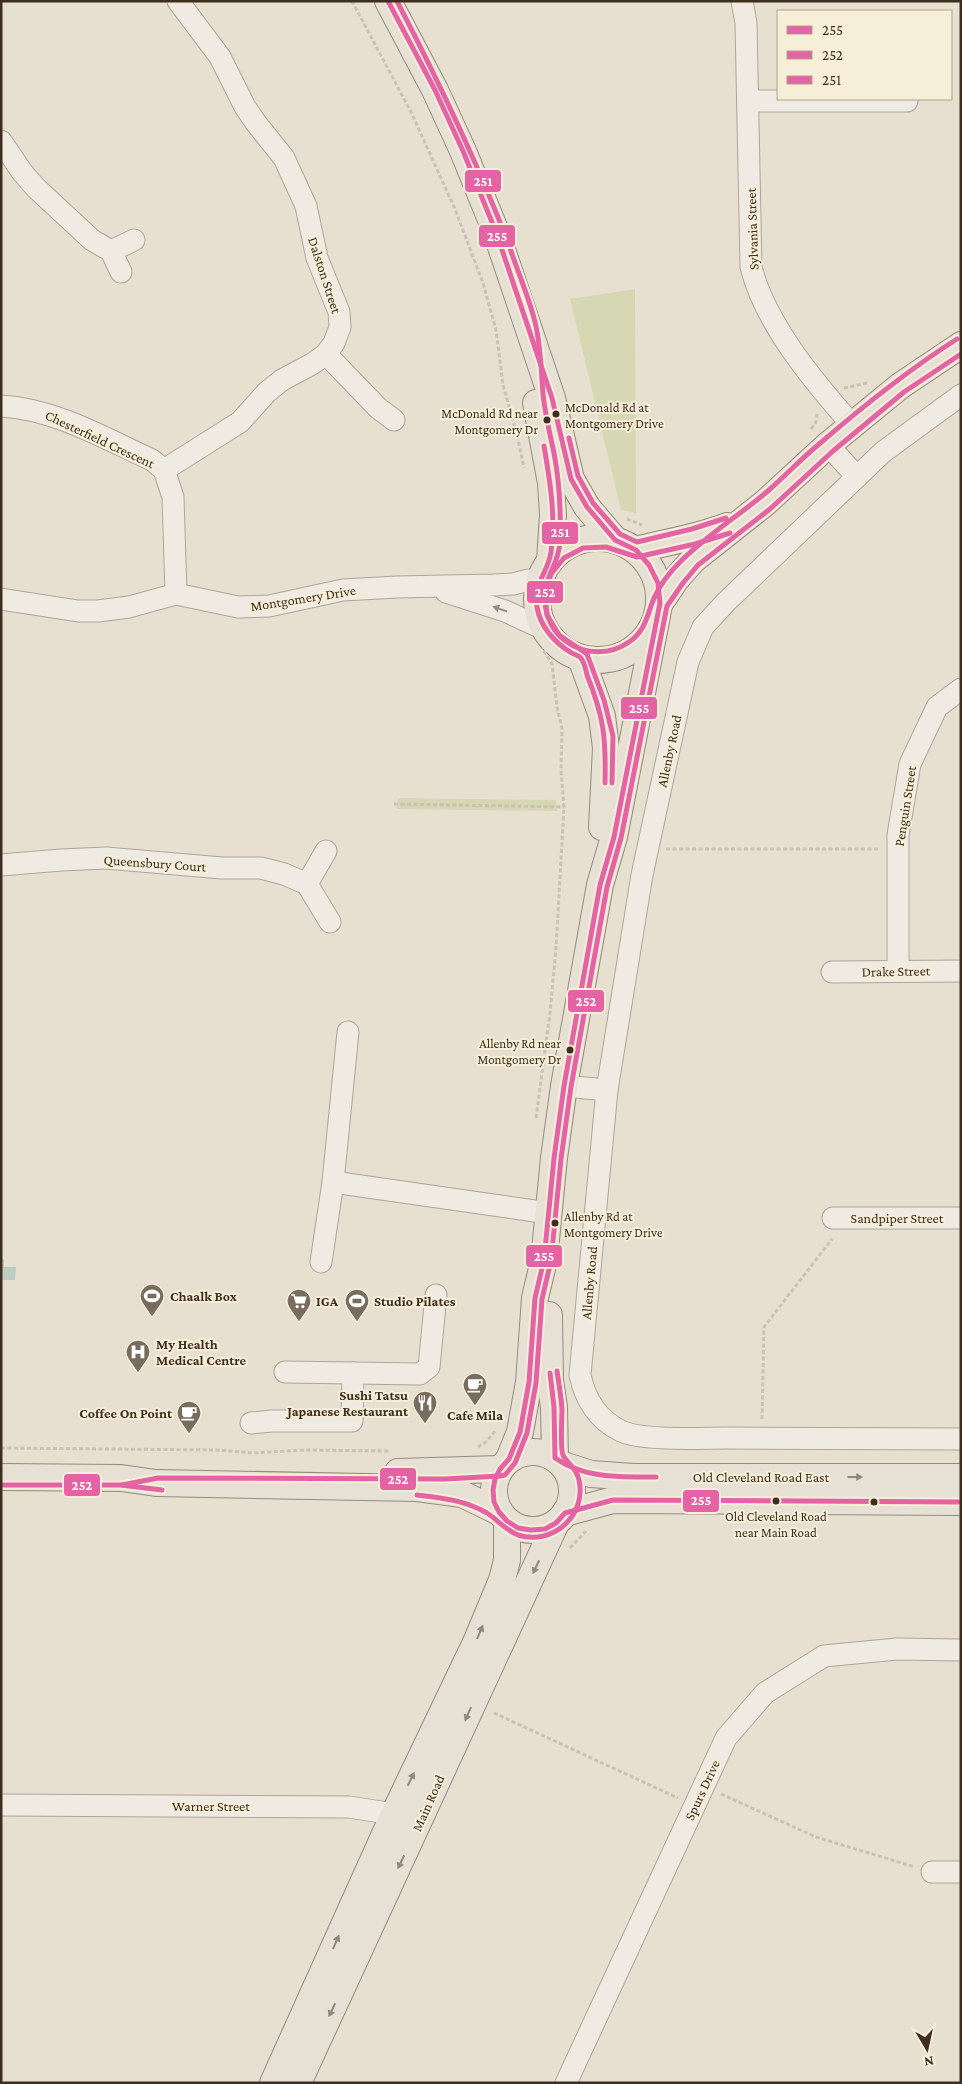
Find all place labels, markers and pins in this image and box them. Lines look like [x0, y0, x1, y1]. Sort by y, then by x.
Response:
place label: McDonald Rd at Montgomery Drive [565, 400, 664, 431]
place label: McDonald Rd near Montgomery Dr [441, 406, 538, 437]
marker: McDonald Rd at Montgomery Drive [551, 409, 561, 419]
marker: McDonald Rd near Montgomery Dr [542, 415, 552, 425]
place label: Allenby Rd near Montgomery Dr [477, 1036, 561, 1067]
marker: Allenby Rd near Montgomery Dr [565, 1045, 575, 1055]
place label: Allenby Rd at Montgomery Drive [564, 1209, 663, 1240]
marker: Allenby Rd at Montgomery Drive [550, 1218, 560, 1228]
sports icon: Chaalk Box [139, 1283, 165, 1317]
place label: Chaalk Box [170, 1288, 238, 1304]
supermarket icon: IGA [286, 1288, 312, 1322]
sports icon: Studio Pilates [344, 1288, 370, 1322]
place label: IGA [316, 1293, 339, 1309]
place label: Studio Pilates [374, 1293, 456, 1309]
place label: My Health Medical Centre [156, 1336, 247, 1368]
hospital icon: My Health Medical Centre [125, 1339, 151, 1373]
cafe icon: Cafe Mila [462, 1372, 488, 1406]
place label: Sushi Tatsu Japanese Restaurant [285, 1387, 409, 1419]
restaurant icon: Sushi Tatsu Japanese Restaurant [412, 1390, 438, 1424]
cafe icon: Coffee On Point [176, 1400, 202, 1434]
place label: Coffee On Point [79, 1405, 173, 1421]
place label: Cafe Mila [447, 1407, 503, 1423]
marker: Old Cleveland Road near Main Road [771, 1496, 781, 1506]
unlabelled marker [869, 1497, 879, 1507]
place label: Old Cleveland Road near Main Road [725, 1509, 827, 1540]

